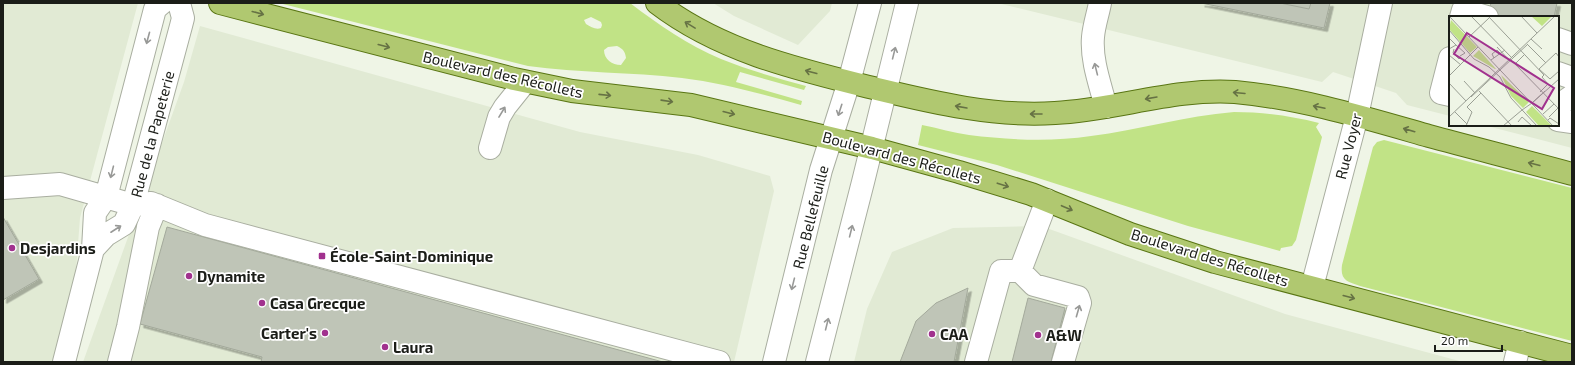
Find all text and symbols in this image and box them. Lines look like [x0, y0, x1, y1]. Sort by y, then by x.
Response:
one-way arrow [251, 10, 264, 17]
inset map [1449, 16, 1559, 126]
one-way arrow [684, 21, 696, 29]
one-way arrow [143, 32, 151, 45]
one-way arrow [377, 43, 390, 50]
one-way arrow [891, 46, 899, 59]
street label: Boulevard des Récollets [421, 47, 585, 101]
one-way arrow [1092, 63, 1099, 76]
one-way arrow [805, 68, 818, 75]
street label: Rue de la Papeterie [126, 69, 178, 199]
one-way arrow [1232, 89, 1245, 96]
one-way arrow [598, 91, 611, 98]
one-way arrow [1145, 94, 1158, 102]
one-way arrow [660, 97, 673, 105]
one-way arrow [955, 102, 968, 110]
one-way arrow [1313, 102, 1326, 110]
one-way arrow [835, 104, 843, 116]
one-way arrow [499, 106, 507, 118]
one-way arrow [723, 110, 736, 117]
one-way arrow [1030, 110, 1043, 118]
street label: Rue Voyer [1331, 111, 1365, 181]
one-way arrow [1403, 126, 1416, 133]
street label: Boulevard des Récollets [821, 127, 983, 187]
one-way arrow [1528, 160, 1541, 167]
street label: Rue Bellefeuille [788, 163, 832, 271]
one-way arrow [108, 165, 115, 178]
one-way arrow [997, 182, 1010, 189]
one-way arrow [1061, 205, 1073, 213]
street label: Boulevard des Récollets [1129, 224, 1291, 290]
one-way arrow [110, 225, 121, 233]
one-way arrow [847, 225, 855, 238]
place label: Desjardins [20, 239, 96, 257]
marker: Desjardins [7, 243, 17, 253]
place label: École-Saint-Dominique [330, 246, 493, 265]
marker: École-Saint-Dominique [317, 251, 327, 261]
place label: Dynamite [197, 267, 265, 286]
marker: Dynamite [184, 271, 194, 281]
one-way arrow [788, 278, 796, 291]
place label: Casa Grecque [270, 294, 365, 312]
one-way arrow [1343, 294, 1356, 302]
marker: Casa Grecque [257, 298, 267, 308]
one-way arrow [1074, 305, 1082, 318]
one-way arrow [824, 318, 831, 331]
place label: Carter's [261, 324, 317, 342]
place label: CAA [940, 325, 969, 343]
place label: A&W [1046, 326, 1082, 344]
scale bar [1435, 327, 1502, 353]
marker: Carter's [320, 328, 330, 338]
marker: CAA [927, 329, 937, 339]
marker: A&W [1033, 330, 1043, 340]
text: 20 m [1441, 333, 1468, 347]
place label: Laura [393, 338, 433, 356]
marker: Laura [380, 342, 390, 352]

